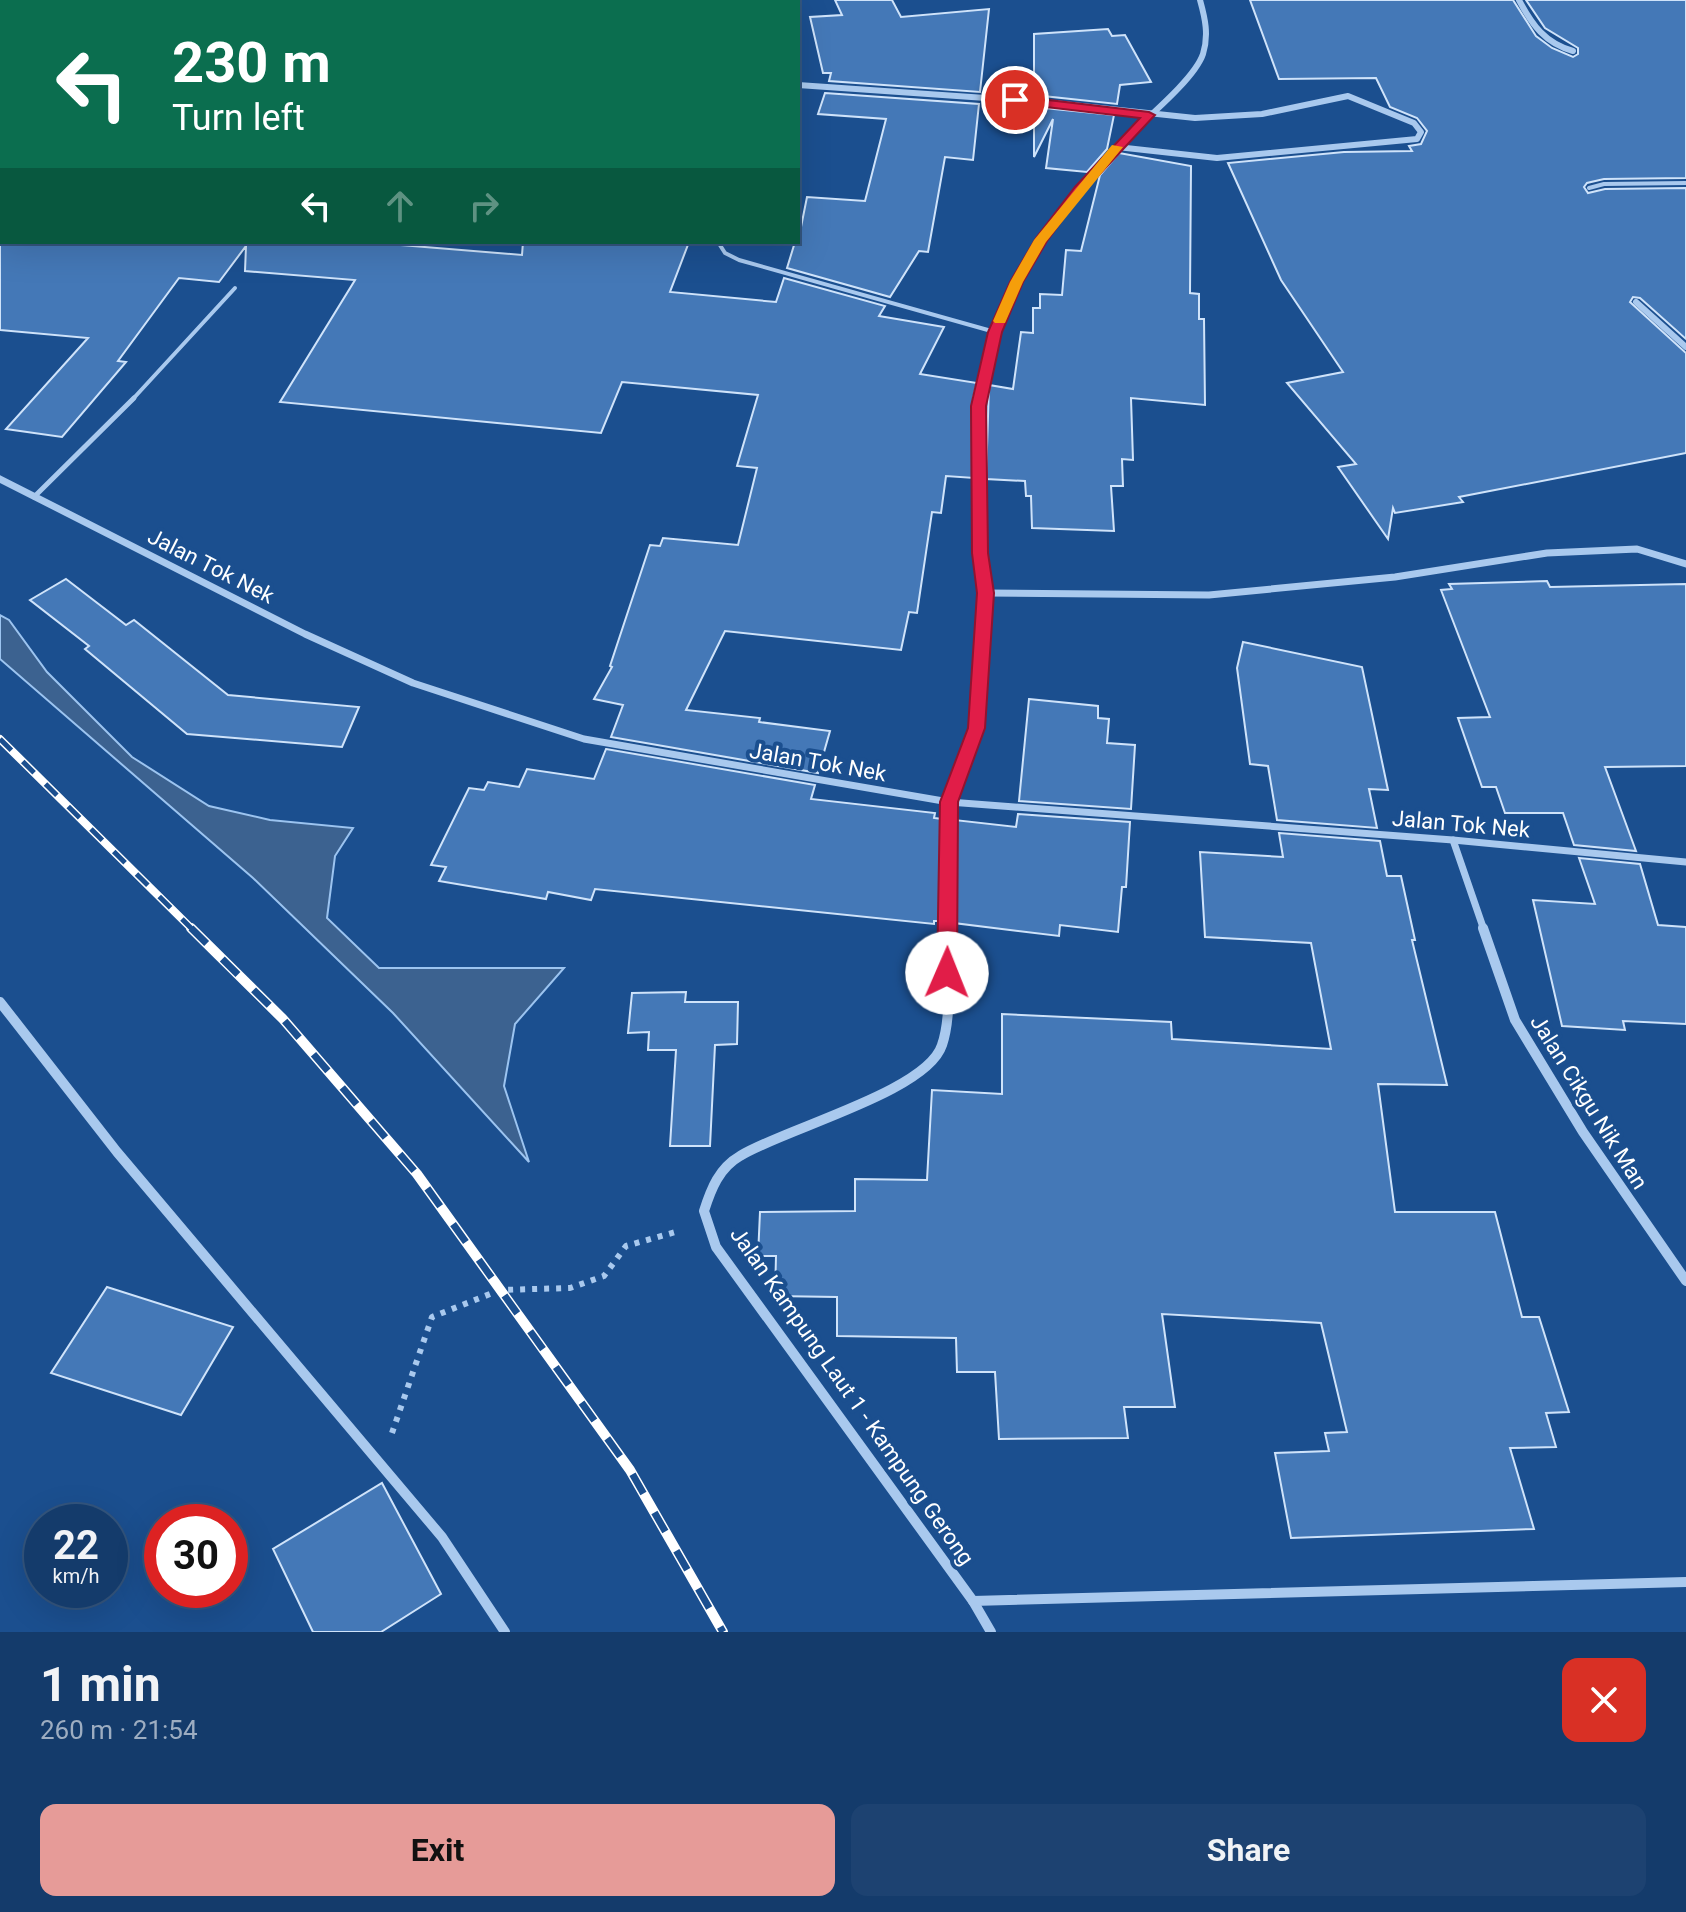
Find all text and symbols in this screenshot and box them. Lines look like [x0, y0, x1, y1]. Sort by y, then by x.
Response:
text: 230 m [172, 30, 331, 96]
icon: left [40, 32, 144, 136]
pin [981, 66, 1049, 134]
icon: arrive [993, 78, 1037, 122]
text: Turn left [172, 97, 305, 139]
icon: left [294, 184, 338, 228]
icon: ahead [378, 184, 422, 228]
icon: right [462, 184, 506, 228]
street label: Jalan Tok Nek [144, 523, 279, 609]
street label: Jalan Tok Nek [748, 738, 889, 786]
street label: Jalan Tok Nek [1391, 806, 1532, 843]
position arrow [905, 931, 989, 1015]
street label: Jalan Cikgu Nik Man [1525, 1010, 1653, 1194]
street label: Jalan Kampung Laut 1 - Kampung Gerong [725, 1222, 979, 1570]
speed limit sign: 30 [144, 1504, 248, 1608]
text: 22 [53, 1522, 99, 1569]
text: km/h [53, 1564, 99, 1588]
text: 1 min [40, 1656, 161, 1713]
button: close [1562, 1658, 1646, 1742]
text: 260 m · 21:54 [40, 1715, 198, 1745]
button: Exit [40, 1804, 835, 1896]
button: Share [851, 1804, 1646, 1896]

